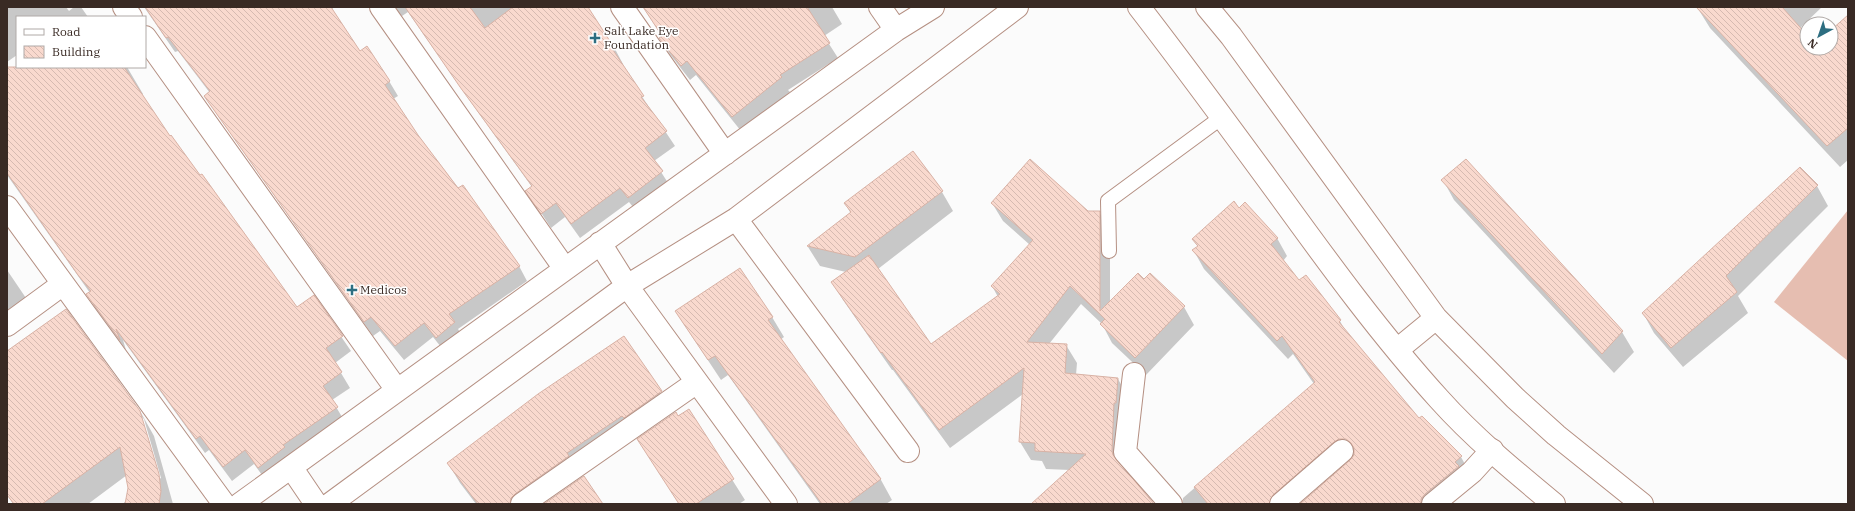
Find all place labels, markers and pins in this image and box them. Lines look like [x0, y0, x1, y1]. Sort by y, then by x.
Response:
place label: Salt Lake Eye Foundation [604, 23, 678, 52]
marker: Salt Lake Eye Foundation [589, 32, 601, 44]
place label: Medicos [360, 282, 407, 297]
marker: Medicos [347, 285, 357, 295]

